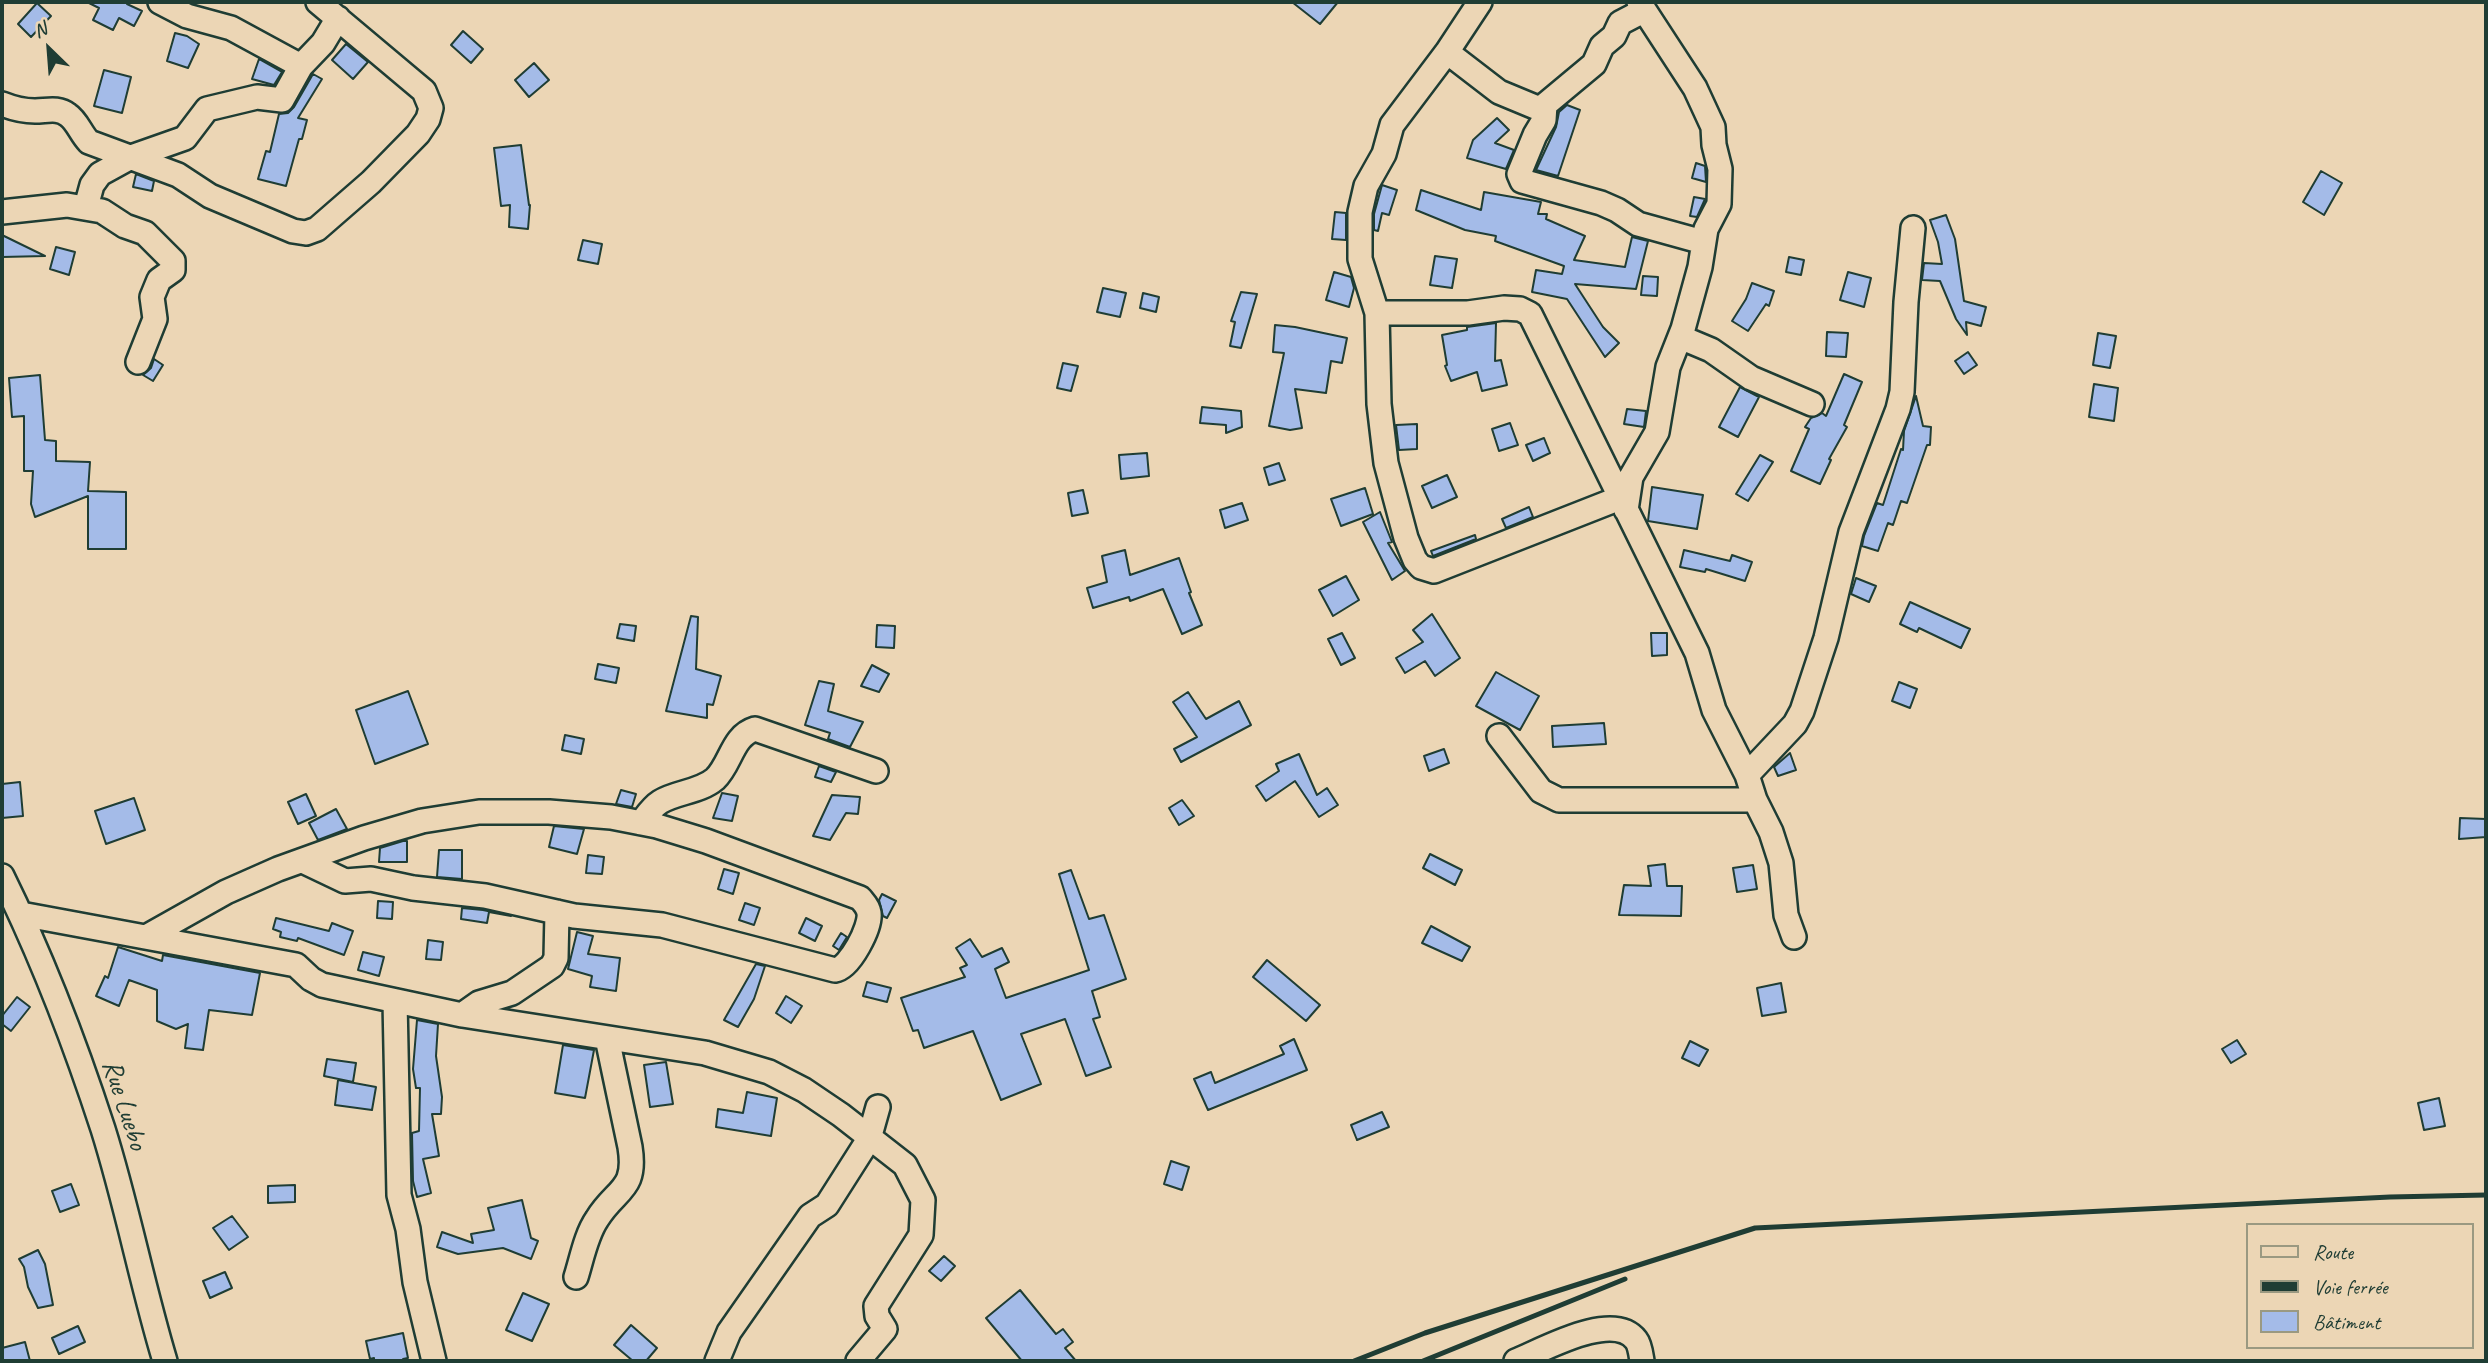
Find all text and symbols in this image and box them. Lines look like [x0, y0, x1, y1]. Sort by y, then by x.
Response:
north arrow [14, 14, 84, 84]
text: N [30, 17, 51, 43]
street label: Rue Luebo [94, 1056, 154, 1154]
legend [2246, 1223, 2474, 1349]
text: Route [2313, 1239, 2353, 1265]
text: Voie ferrée [2313, 1274, 2388, 1300]
text: Bâtiment [2313, 1309, 2380, 1335]

